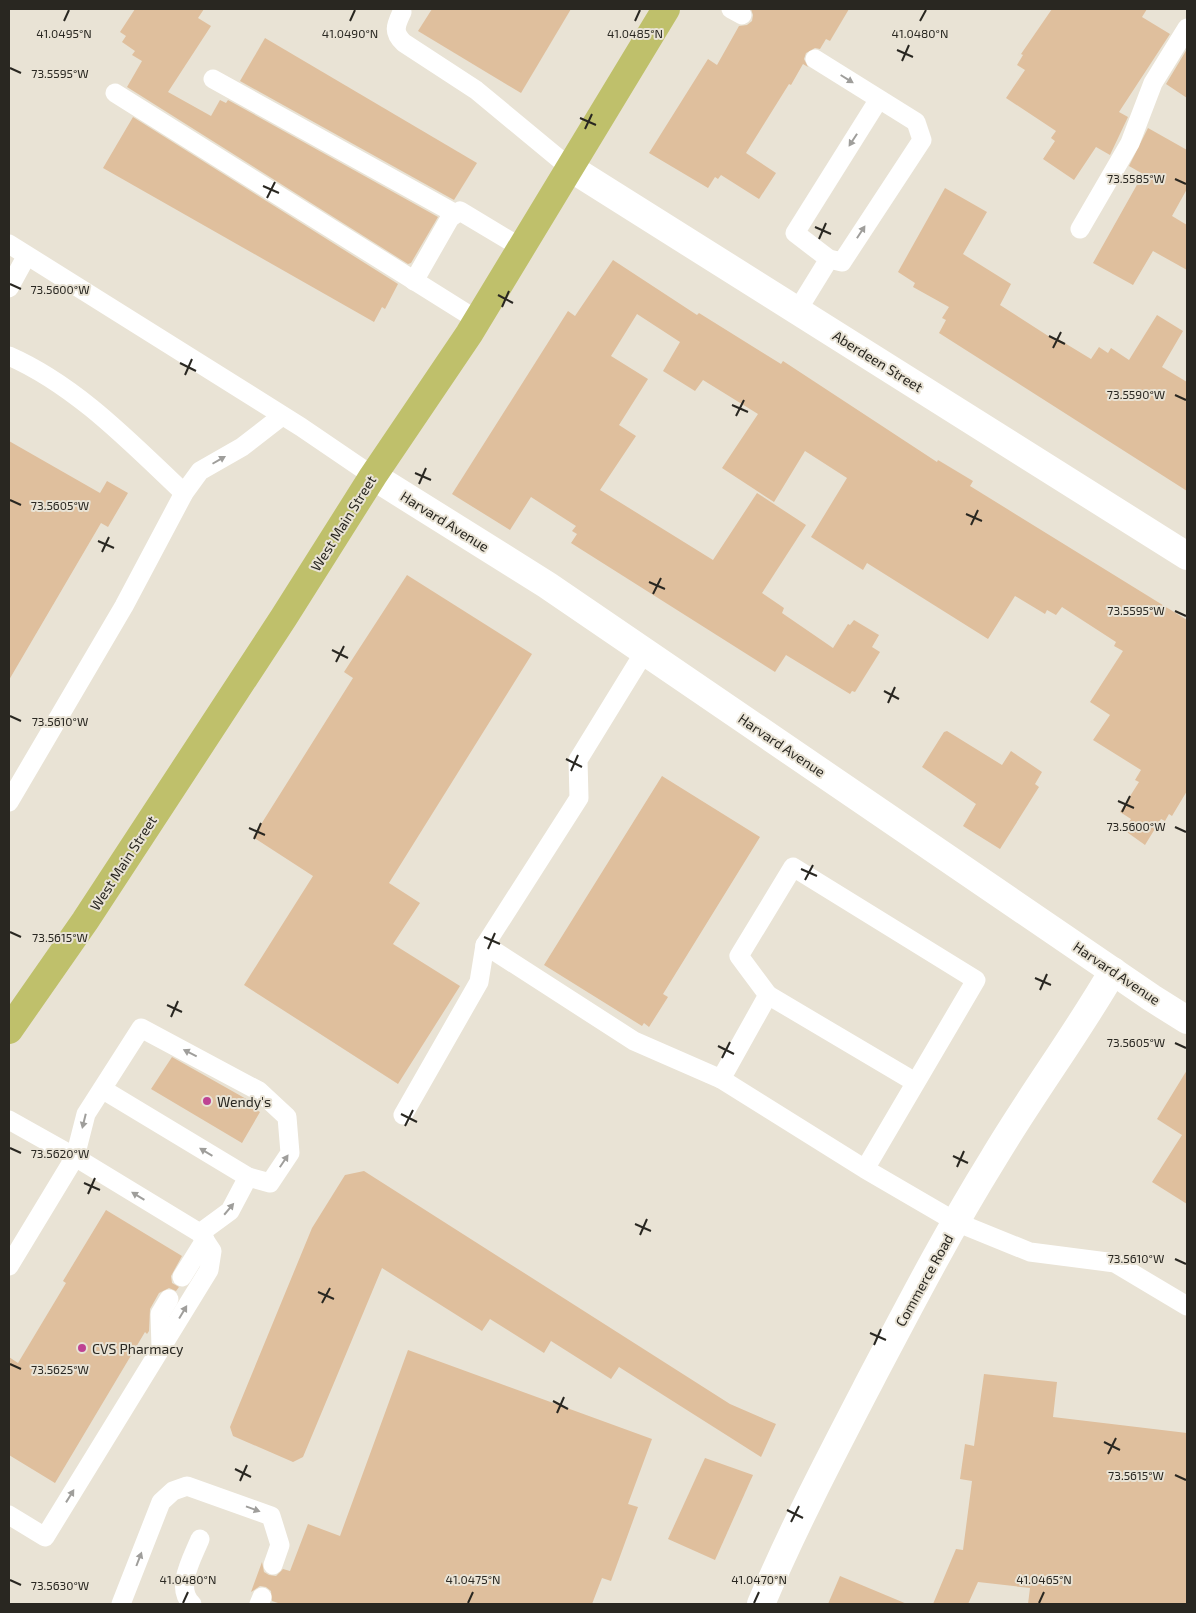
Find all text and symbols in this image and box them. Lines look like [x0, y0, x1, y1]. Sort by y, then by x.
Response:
text: 41.0495°N [36, 26, 92, 40]
text: 41.0490°N [322, 26, 378, 40]
text: 41.0485°N [607, 26, 663, 40]
text: 41.0480°N [892, 26, 948, 40]
text: 73.5595°W [31, 66, 89, 80]
one-way arrow [841, 74, 854, 84]
one-way arrow [849, 134, 858, 147]
text: 73.5585°W [1107, 171, 1165, 185]
one-way arrow [857, 225, 866, 239]
text: 73.5600°W [30, 282, 90, 296]
street label: Aberdeen Street [830, 327, 926, 395]
text: 73.5590°W [1107, 387, 1165, 401]
one-way arrow [212, 456, 226, 465]
street label: West Main Street [307, 472, 379, 574]
street label: Harvard Avenue [398, 487, 492, 555]
text: 73.5605°W [31, 498, 89, 512]
text: 73.5595°W [1107, 603, 1165, 617]
street label: Harvard Avenue [735, 710, 829, 780]
text: 73.5610°W [32, 714, 88, 728]
street label: West Main Street [86, 812, 160, 914]
text: 73.5600°W [1106, 819, 1166, 833]
text: 73.5615°W [32, 930, 88, 944]
street label: Harvard Avenue [1070, 938, 1164, 1008]
text: 73.5605°W [1107, 1035, 1165, 1049]
one-way arrow [183, 1049, 198, 1057]
place label: Wendy's [217, 1093, 271, 1110]
marker: Wendy's [201, 1095, 213, 1107]
one-way arrow [80, 1114, 88, 1129]
text: 73.5620°W [31, 1146, 89, 1160]
one-way arrow [200, 1147, 213, 1156]
one-way arrow [279, 1154, 289, 1168]
one-way arrow [132, 1191, 145, 1200]
one-way arrow [224, 1203, 235, 1216]
street label: Commerce Road [892, 1231, 956, 1329]
text: 73.5610°W [1108, 1251, 1164, 1265]
one-way arrow [178, 1306, 187, 1319]
place label: CVS Pharmacy [92, 1340, 184, 1357]
marker: CVS Pharmacy [76, 1342, 88, 1354]
text: 73.5625°W [31, 1362, 89, 1376]
text: 73.5615°W [1108, 1468, 1164, 1482]
one-way arrow [65, 1489, 75, 1502]
one-way arrow [246, 1506, 261, 1513]
one-way arrow [135, 1551, 143, 1566]
text: 41.0480°N [160, 1572, 216, 1586]
text: 41.0475°N [446, 1572, 500, 1586]
text: 41.0470°N [731, 1572, 787, 1586]
text: 41.0465°N [1016, 1572, 1072, 1586]
text: 73.5630°W [31, 1578, 89, 1592]

